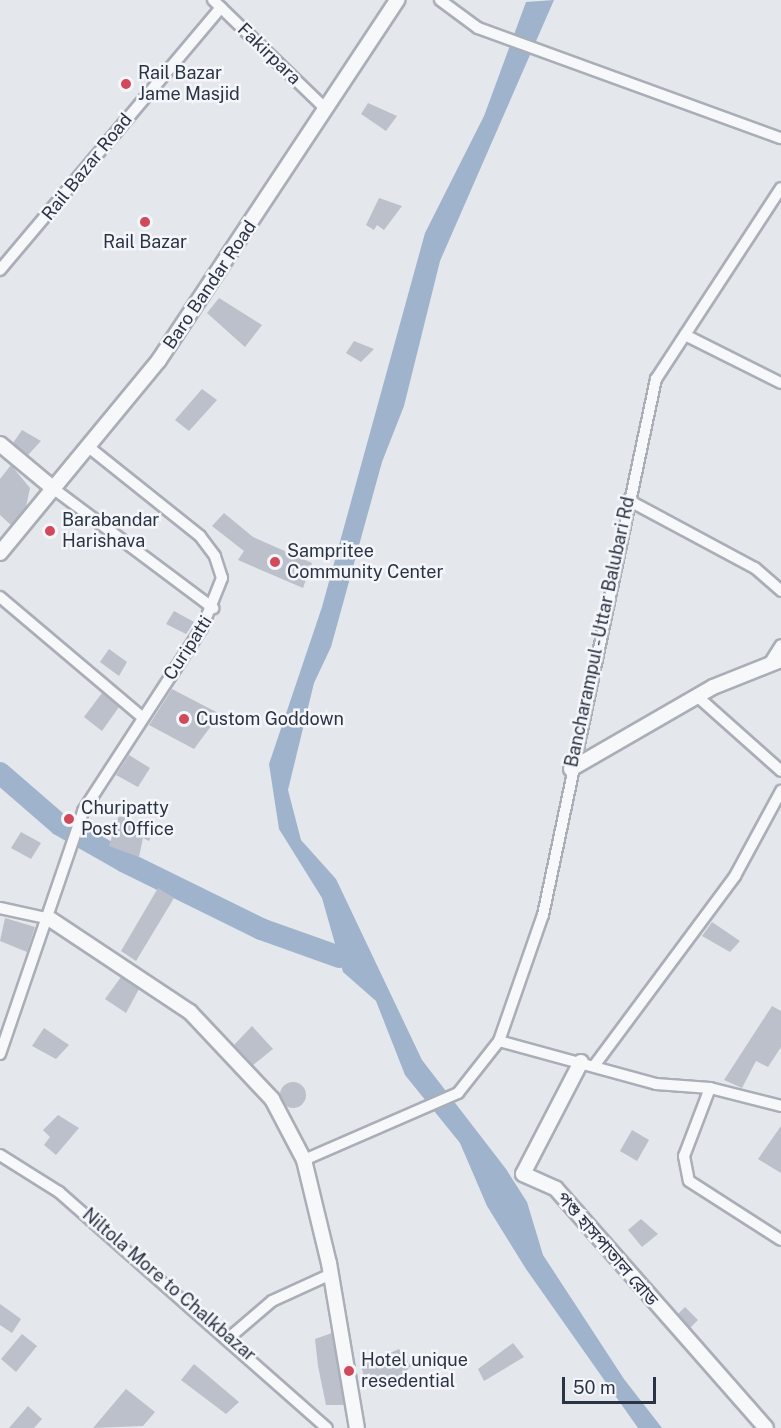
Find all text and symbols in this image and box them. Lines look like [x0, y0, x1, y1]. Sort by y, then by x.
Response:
street label: Fakirpara [233, 19, 305, 89]
place label: Rail Bazar Jame Masjid [138, 63, 240, 106]
marker: Rail Bazar Jame Masjid [119, 77, 133, 91]
street label: Rail Bazar Road [37, 109, 137, 225]
marker: Rail Bazar [138, 215, 152, 229]
street label: Baro Bandar Road [159, 217, 261, 353]
place label: Rail Bazar [103, 231, 187, 253]
street label: Bancharampul - Uttar Balubari Rd [560, 492, 640, 772]
place label: Barabandar Harishava [62, 510, 159, 552]
marker: Barabandar Harishava [43, 524, 57, 538]
place label: Sampritee Community Center [287, 541, 444, 584]
marker: Sampritee Community Center [268, 555, 282, 569]
street label: Curipatti [159, 612, 217, 684]
place label: Custom Goddown [196, 708, 344, 730]
marker: Custom Goddown [177, 712, 191, 726]
place label: Churipatty Post Office [81, 798, 174, 840]
marker: Churipatty Post Office [62, 812, 76, 826]
street label: পশু হাসপাতাল রোড [552, 1188, 662, 1310]
street label: Niltola More to Chalkbazar [78, 1204, 260, 1366]
place label: Hotel unique resedential [361, 1350, 468, 1392]
marker: Hotel unique resedential [342, 1364, 356, 1378]
scale bar [565, 1365, 660, 1403]
text: 50 m [573, 1377, 616, 1398]

